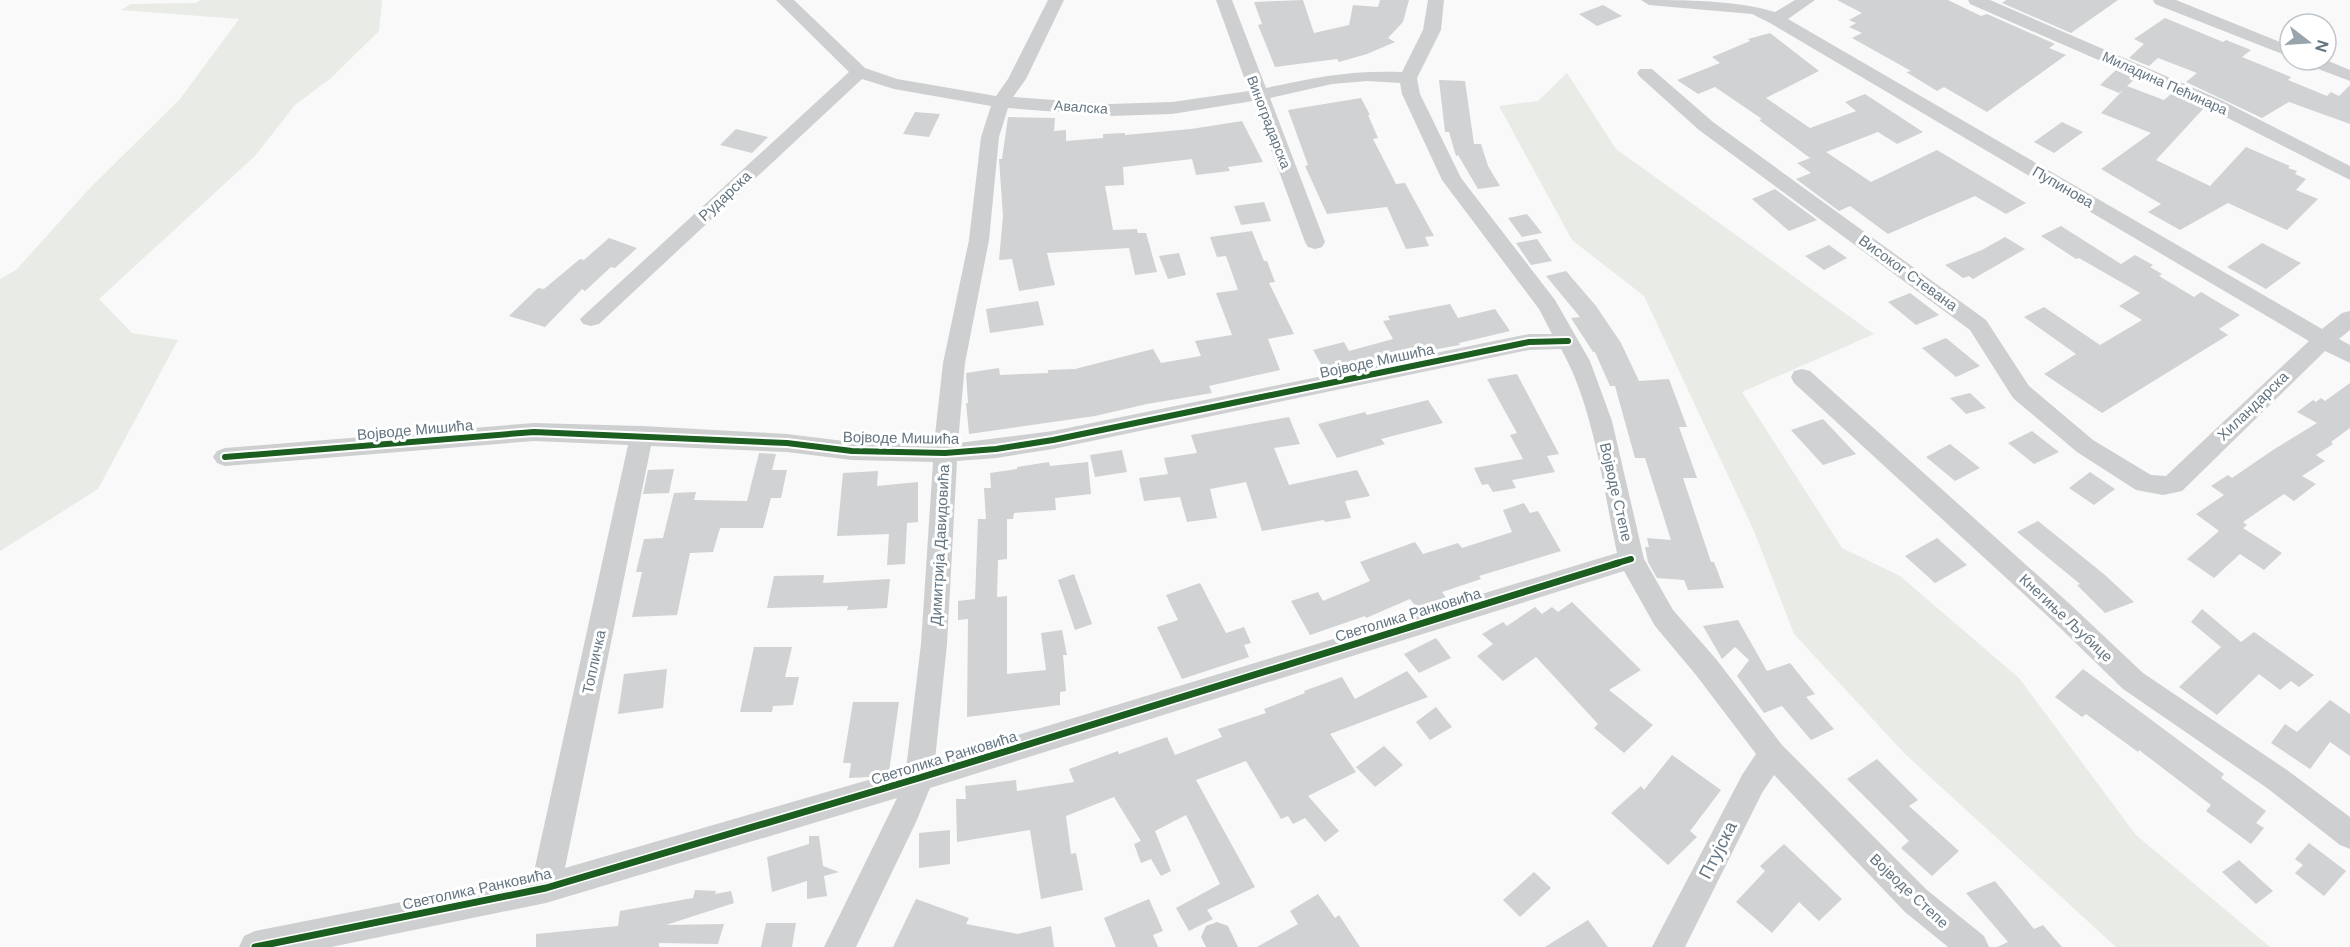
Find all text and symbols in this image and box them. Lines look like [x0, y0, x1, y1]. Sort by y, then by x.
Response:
north arrow [2278, 12, 2338, 72]
text: N [2310, 38, 2334, 55]
street label: Миладина Пећинара [2100, 47, 2231, 119]
street label: Виноградарска [1243, 73, 1295, 171]
street label: Авалска [1054, 96, 1109, 118]
street label: Пупинова [2029, 161, 2098, 213]
street label: Рударска [694, 166, 756, 226]
street label: Високог Стевана [1855, 230, 1962, 316]
street label: Војводе Мишића [1318, 339, 1437, 383]
street label: Хиландарска [2213, 366, 2293, 445]
street label: Војводе Мишића [356, 415, 475, 445]
street label: Војводе Мишића [843, 427, 960, 449]
street label: Војводе Степе [1595, 441, 1637, 543]
street label: Димитрија Давидовића [926, 463, 954, 626]
street label: Кнегиње Љубице [2015, 569, 2117, 667]
street label: Светолика Ранковића [1332, 583, 1484, 647]
street label: Топличка [577, 628, 611, 696]
street label: Светолика Ранковића [868, 726, 1020, 790]
street label: Птујска [1693, 816, 1743, 883]
street label: Војводе Степе [1865, 849, 1953, 933]
street label: Светолика Ранковића [401, 863, 554, 915]

